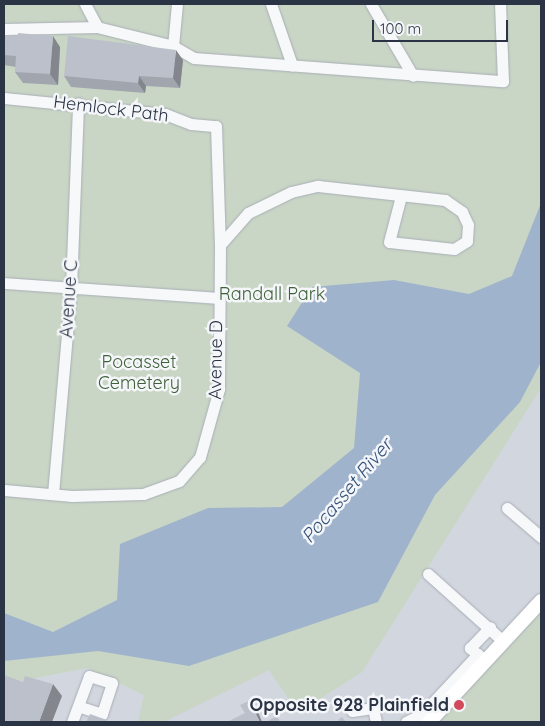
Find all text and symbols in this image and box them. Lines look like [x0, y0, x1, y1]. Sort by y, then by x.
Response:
scale bar [375, 10, 511, 42]
text: 100 m [380, 19, 421, 38]
street label: Hemlock Path [52, 91, 170, 127]
street label: Avenue C [55, 259, 83, 339]
park label: Randall Park [219, 283, 325, 305]
street label: Avenue D [205, 320, 227, 400]
park label: Pocasset Cemetery [98, 352, 180, 394]
water label: Pocasset River [297, 434, 397, 548]
place label: Opposite 928 Plainfield [250, 694, 449, 716]
marker: Opposite 928 Plainfield [453, 699, 465, 711]

